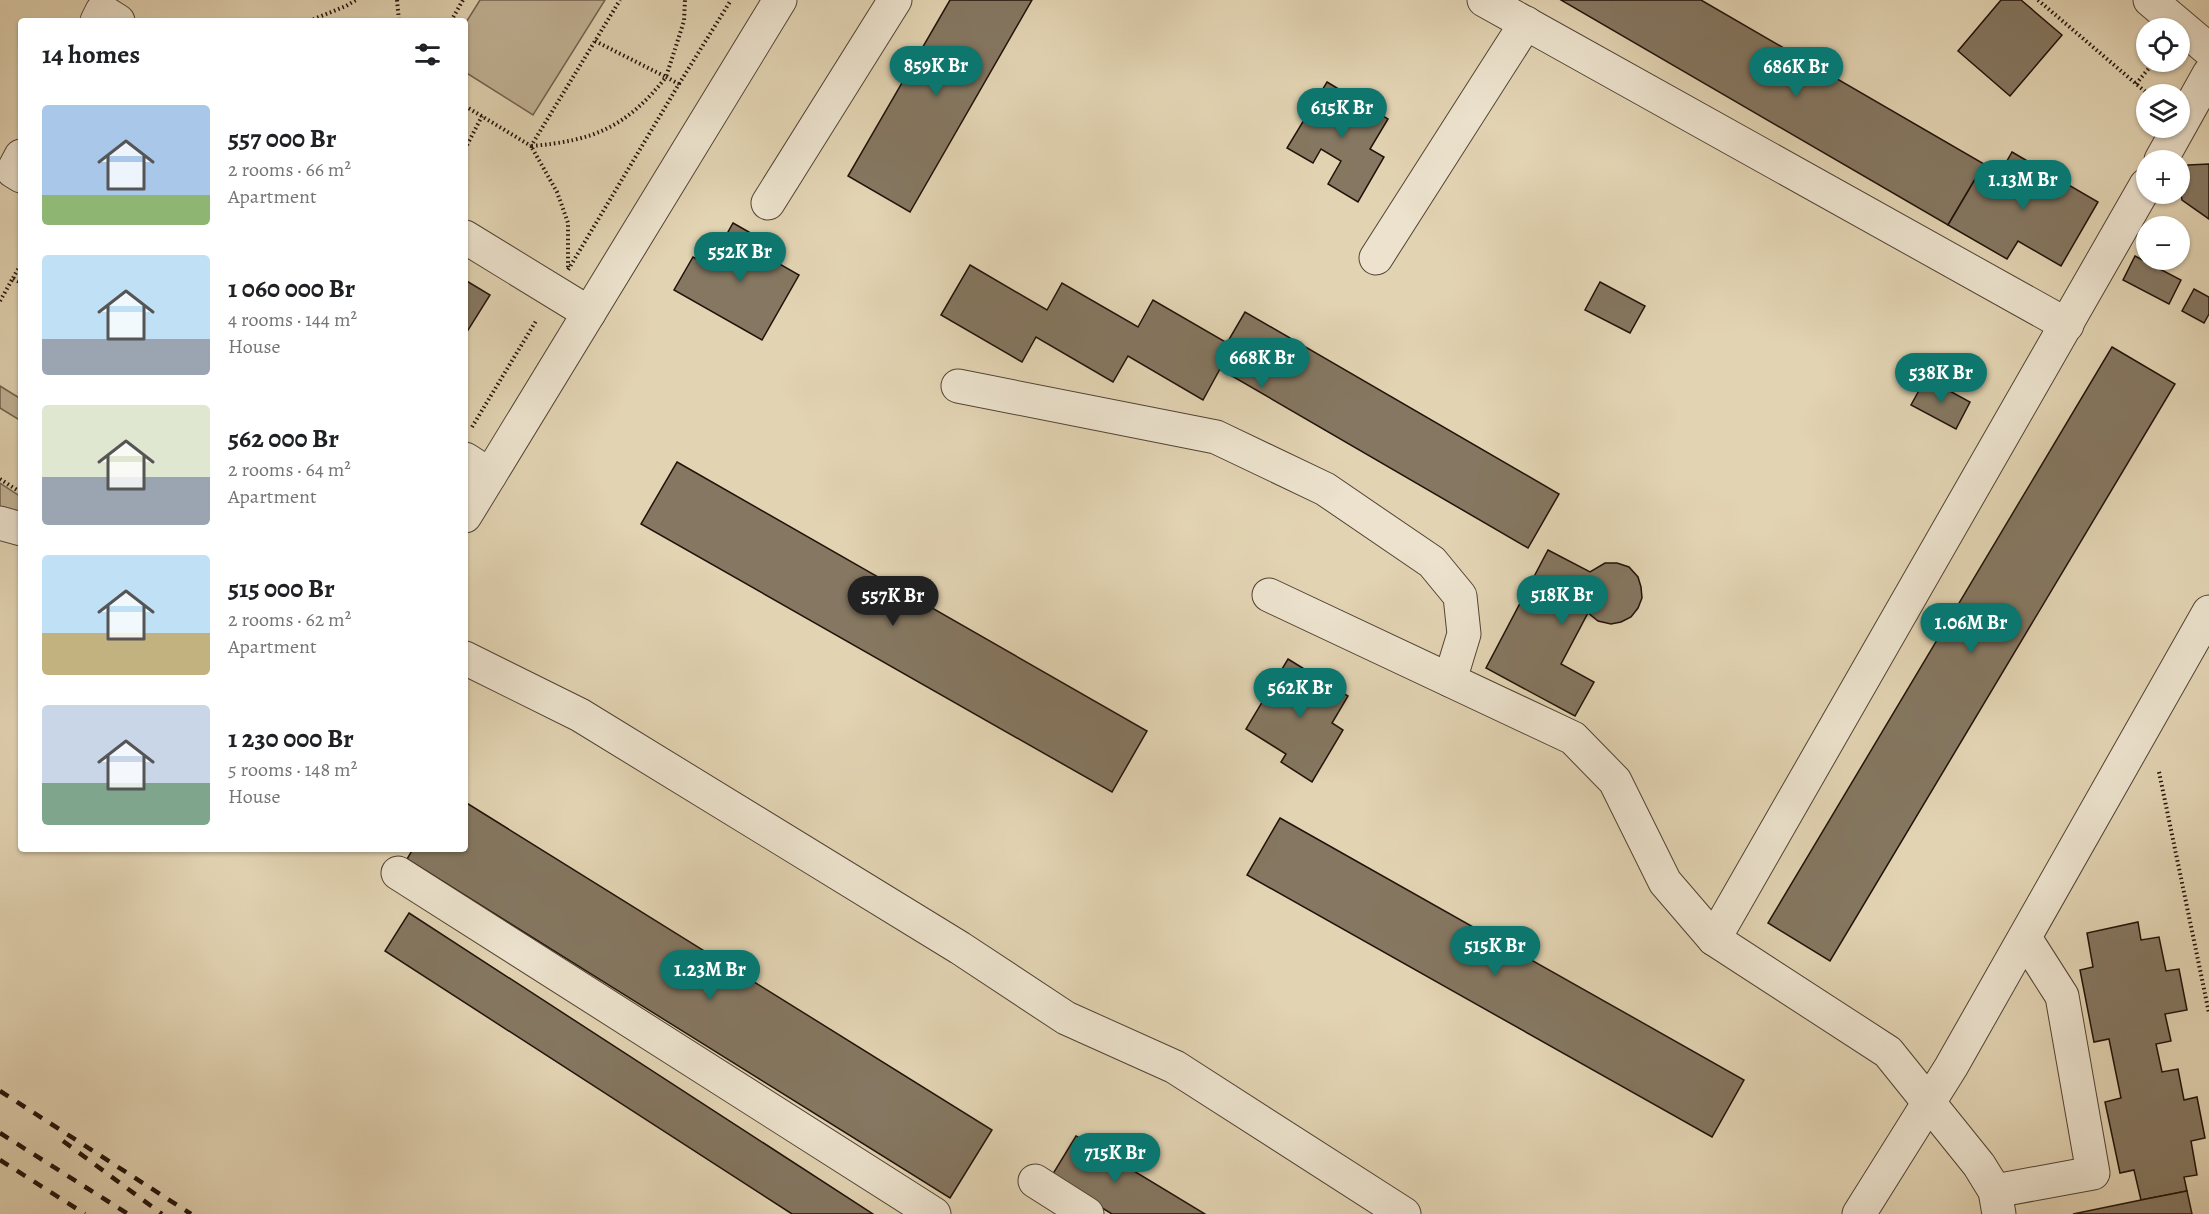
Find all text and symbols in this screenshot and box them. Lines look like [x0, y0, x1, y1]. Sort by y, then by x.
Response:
map controls [2136, 18, 2190, 270]
button: locate [2136, 18, 2190, 72]
text: 14 homes [42, 37, 140, 72]
icon: filters [411, 38, 444, 71]
pin: 859K Br [881, 46, 991, 97]
pin: 686K Br [1741, 47, 1851, 98]
text: 859K Br [904, 52, 968, 79]
text: 686K Br [1763, 53, 1829, 80]
button: layers [2136, 84, 2190, 138]
pin: 615K Br [1287, 88, 1397, 139]
text: 615K Br [1311, 94, 1373, 121]
text: 557 000 Br [228, 121, 336, 156]
icon: home [90, 129, 162, 201]
button: + [2136, 150, 2190, 204]
text: 2 rooms · 66 m² [228, 156, 351, 183]
pin: 1.13M Br [1961, 160, 2085, 211]
text: 1.13M Br [1988, 166, 2058, 193]
text: Apartment [228, 183, 317, 210]
button: − [2136, 216, 2190, 270]
pin: 552K Br [685, 232, 795, 283]
text: 552K Br [708, 238, 772, 265]
text: 1 060 000 Br [228, 271, 355, 306]
icon: home [90, 279, 162, 351]
text: 4 rooms · 144 m² [228, 306, 357, 333]
text: House [228, 333, 280, 360]
pin: 668K Br [1207, 338, 1317, 389]
text: 668K Br [1229, 344, 1295, 371]
pin: 538K Br [1886, 353, 1996, 404]
text: 538K Br [1909, 359, 1973, 386]
text: 562 000 Br [228, 421, 339, 456]
icon: home [90, 429, 162, 501]
text: 2 rooms · 64 m² [228, 456, 351, 483]
text: Apartment [228, 483, 317, 510]
text: 515 000 Br [228, 571, 335, 606]
pin: 518K Br [1507, 575, 1617, 626]
pin: 557K Br [838, 576, 948, 627]
icon: home [90, 579, 162, 651]
text: 518K Br [1531, 581, 1593, 608]
text: 557K Br [862, 582, 924, 609]
pin: 1.06M Br [1909, 603, 2033, 654]
text: 2 rooms · 62 m² [228, 606, 351, 633]
text: 1.06M Br [1934, 609, 2008, 636]
text: Apartment [228, 633, 317, 660]
pin: 562K Br [1245, 668, 1355, 719]
text: 562K Br [1268, 674, 1332, 701]
text: 1 230 000 Br [228, 721, 354, 756]
icon: home [90, 729, 162, 801]
text: 5 rooms · 148 m² [228, 756, 357, 783]
text: House [228, 783, 280, 810]
pin: 515K Br [1440, 926, 1550, 977]
text: 515K Br [1464, 932, 1526, 959]
pin: 1.23M Br [648, 950, 772, 1001]
text: 1.23M Br [674, 956, 746, 983]
pin: 715K Br [1060, 1133, 1170, 1184]
text: 715K Br [1084, 1139, 1146, 1166]

